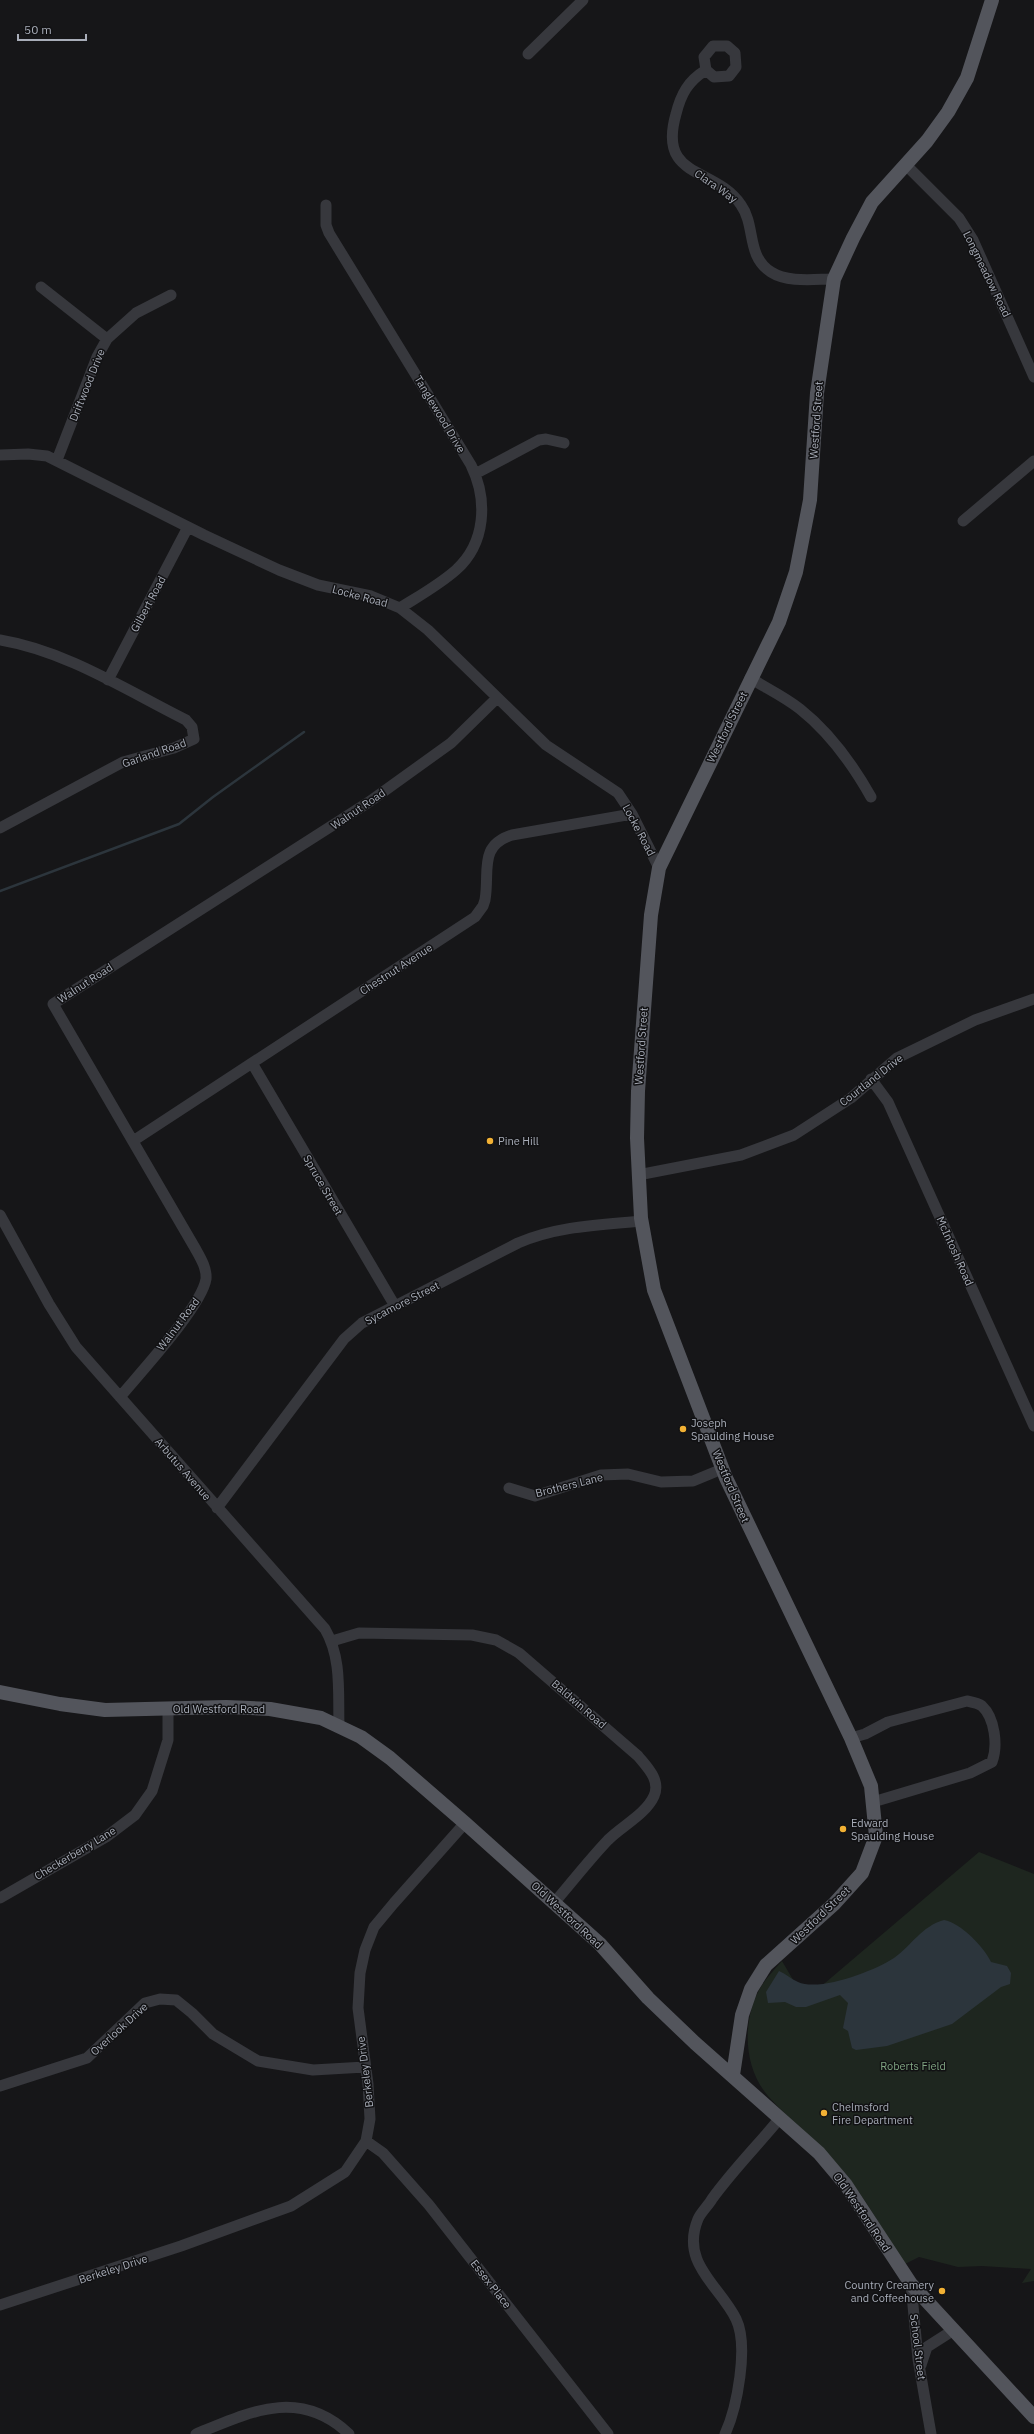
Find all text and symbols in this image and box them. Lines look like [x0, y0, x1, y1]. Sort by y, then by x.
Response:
scale bar [18, 16, 86, 42]
text: 50 m [24, 22, 52, 37]
street label: Clara Way [692, 166, 741, 206]
street label: Longmeadow Road [960, 229, 1014, 319]
street label: Driftwood Drive [66, 347, 108, 423]
street label: Tanglewood Drive [411, 373, 469, 455]
street label: Westford Street [806, 381, 826, 459]
street label: Gilbert Road [127, 574, 169, 634]
street label: Locke Road [331, 582, 389, 610]
street label: Westford Street [704, 689, 750, 765]
street label: Garland Road [120, 735, 188, 771]
street label: Walnut Road [328, 786, 388, 832]
street label: Locke Road [620, 802, 658, 858]
street label: Chestnut Avenue [357, 940, 435, 998]
street label: Walnut Road [55, 960, 115, 1006]
street label: Westford Street [631, 1007, 651, 1085]
street label: Courtland Drive [836, 1051, 906, 1109]
place label: Pine Hill [498, 1134, 539, 1148]
marker: Pine Hill [485, 1136, 495, 1146]
street label: Spruce Street [300, 1152, 346, 1218]
street label: McIntosh Road [933, 1214, 977, 1288]
street label: Sycamore Street [362, 1278, 442, 1328]
street label: Walnut Road [154, 1295, 202, 1353]
place label: Joseph Spaulding House [691, 1416, 774, 1443]
marker: Joseph Spaulding House [678, 1424, 688, 1434]
street label: Arbutus Avenue [152, 1435, 214, 1503]
street label: Westford Street [709, 1448, 753, 1525]
street label: Brothers Lane [534, 1470, 604, 1500]
street label: Baldwin Road [549, 1676, 609, 1732]
street label: Old Westford Road [173, 1702, 265, 1716]
place label: Edward Spaulding House [851, 1816, 934, 1843]
street label: Checkerberry Lane [32, 1823, 118, 1883]
marker: Edward Spaulding House [838, 1824, 848, 1834]
street label: Old Westford Road [528, 1878, 606, 1952]
street label: Westford Street [787, 1883, 853, 1947]
street label: Overlook Drive [87, 2000, 151, 2058]
street label: Berkeley Drive [354, 2036, 376, 2108]
park label: Roberts Field [880, 2059, 946, 2073]
place label: Chelmsford Fire Department [832, 2100, 913, 2127]
marker: Chelmsford Fire Department [819, 2108, 829, 2118]
street label: Old Westford Road [830, 2170, 894, 2254]
street label: Berkeley Drive [77, 2251, 149, 2287]
street label: Essex Place [468, 2257, 514, 2311]
place label: Country Creamery and Coffeehouse [844, 2278, 935, 2305]
marker: Country Creamery and Coffeehouse [937, 2286, 947, 2296]
street label: School Street [907, 2313, 929, 2381]

